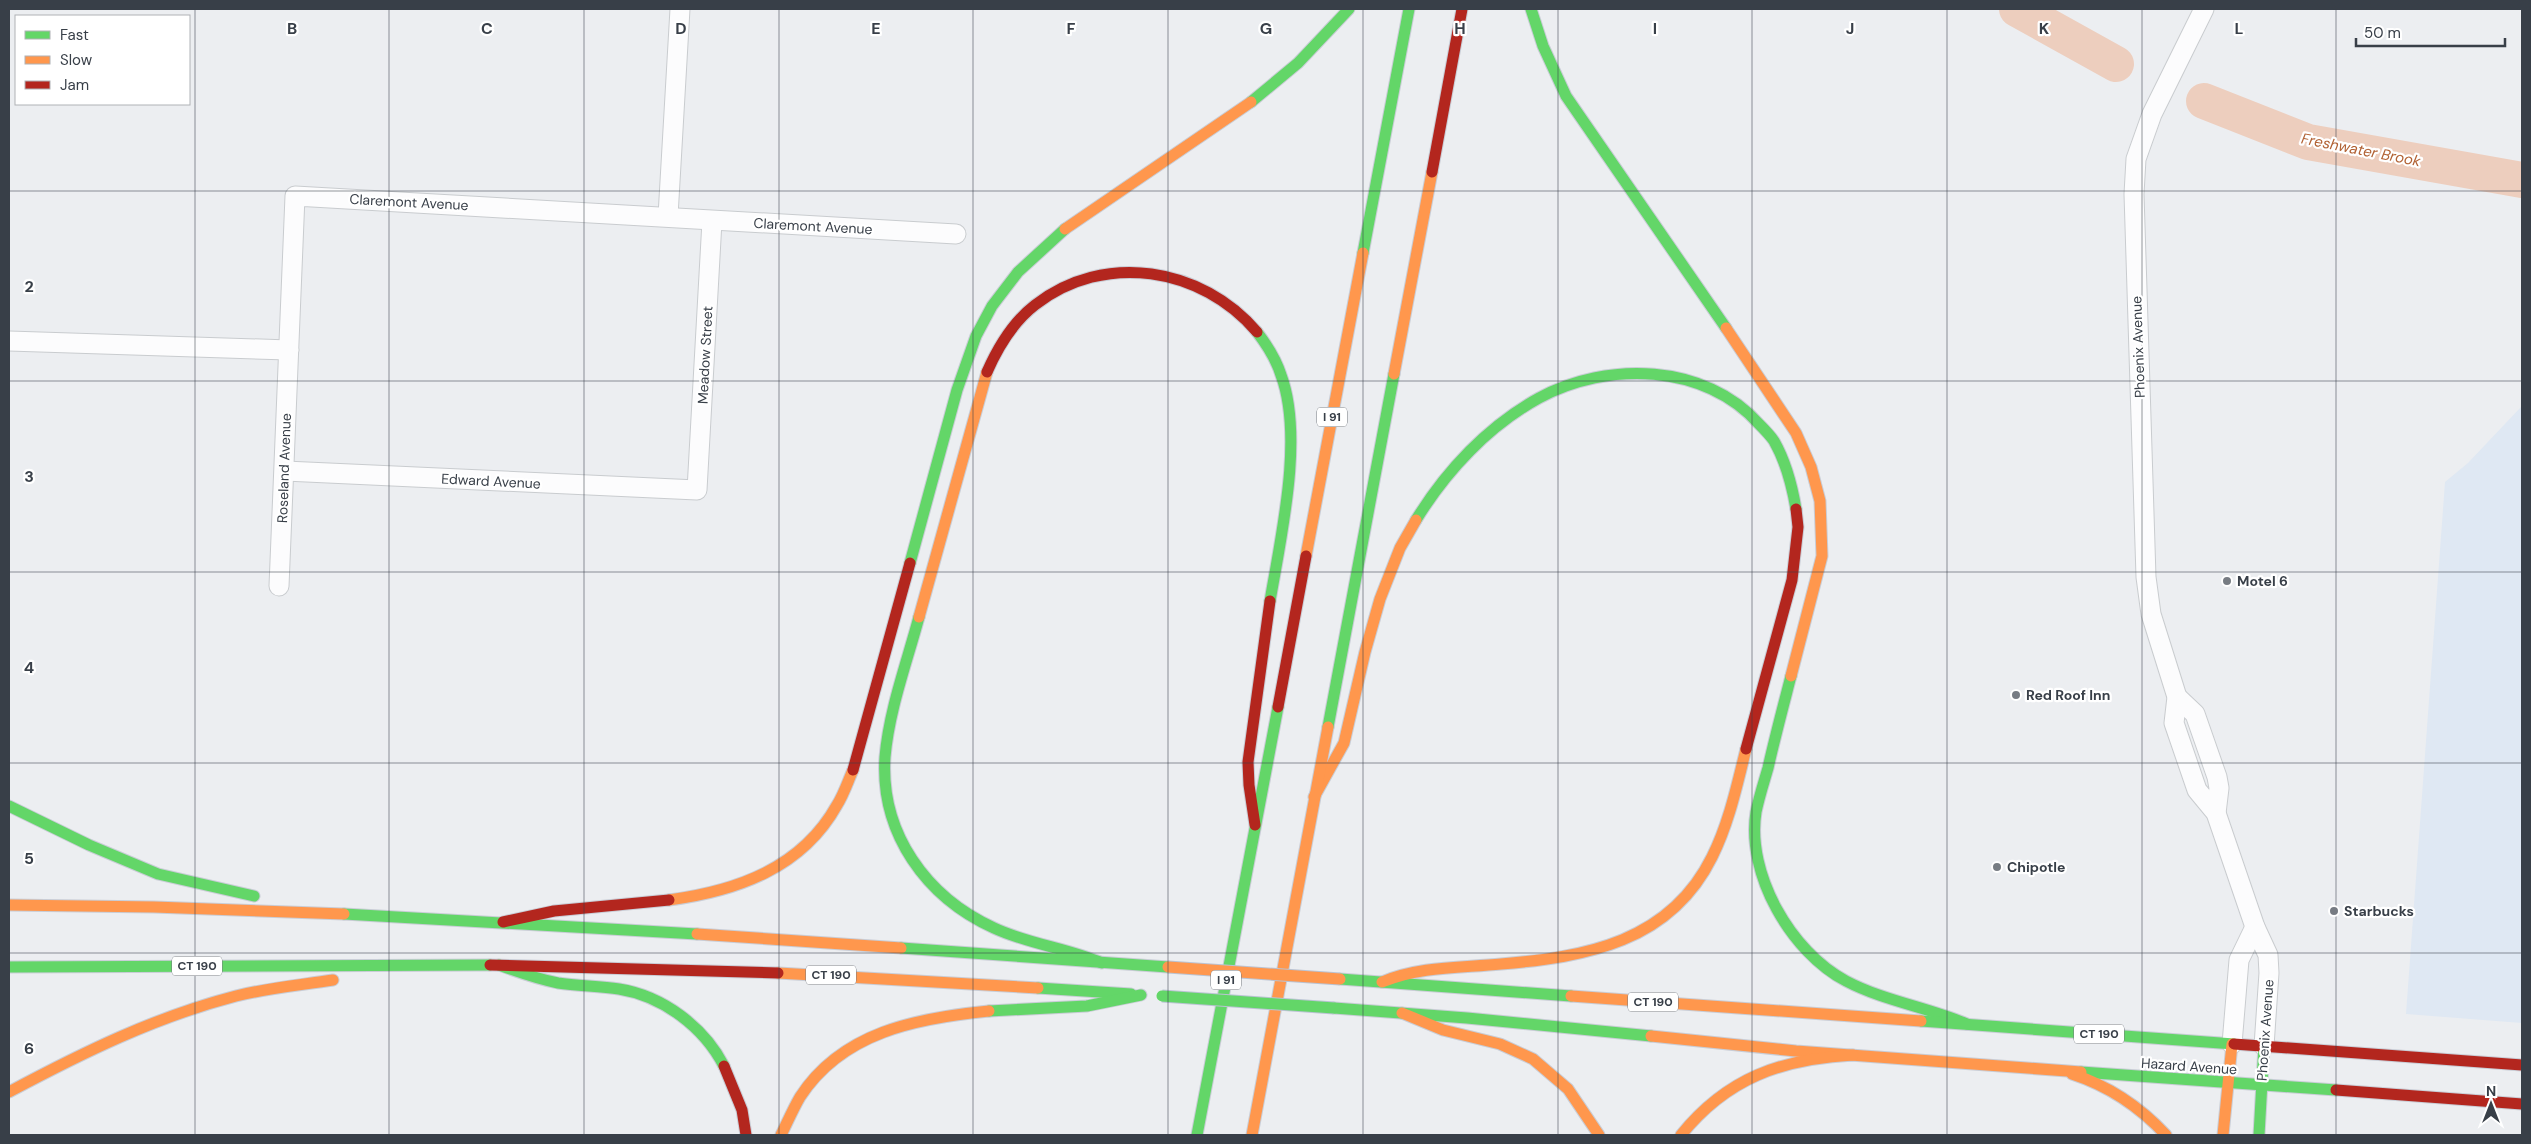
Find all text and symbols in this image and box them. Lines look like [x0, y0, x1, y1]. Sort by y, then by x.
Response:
legend [15, 15, 190, 105]
scale bar [2356, 15, 2505, 47]
text: B [287, 18, 297, 39]
text: C [481, 18, 493, 39]
text: D [675, 18, 687, 39]
text: E [871, 18, 881, 39]
text: F [1067, 18, 1076, 39]
text: G [1260, 18, 1272, 39]
text: H [1454, 18, 1466, 39]
text: I [1653, 18, 1657, 39]
text: J [1846, 18, 1854, 39]
text: K [2039, 18, 2050, 39]
text: L [2235, 18, 2244, 39]
text: 50 m [2364, 23, 2401, 43]
text: Fast [60, 25, 89, 45]
text: Slow [60, 50, 93, 70]
text: Jam [60, 75, 89, 95]
water label: Freshwater Brook [2300, 129, 2423, 171]
street label: Claremont Avenue [349, 190, 469, 214]
street label: Claremont Avenue [753, 214, 873, 238]
text: 2 [24, 276, 34, 297]
street label: Phoenix Avenue [2127, 296, 2149, 398]
street label: Meadow Street [693, 305, 717, 405]
road number: I 91 [1317, 408, 1347, 427]
street label: Roseland Avenue [273, 413, 295, 523]
text: 3 [24, 466, 34, 487]
street label: Edward Avenue [441, 469, 541, 493]
place label: Motel 6 [2237, 572, 2288, 590]
marker: Motel 6 [2221, 575, 2233, 587]
text: 4 [24, 657, 34, 678]
place label: Red Roof Inn [2026, 686, 2110, 704]
marker: Red Roof Inn [2010, 689, 2022, 701]
text: 5 [24, 848, 34, 869]
place label: Chipotle [2007, 858, 2065, 876]
marker: Chipotle [1991, 861, 2003, 873]
place label: Starbucks [2344, 902, 2414, 920]
marker: Starbucks [2328, 905, 2340, 917]
road number: CT 190 [172, 956, 222, 976]
road number: CT 190 [806, 966, 856, 984]
road number: I 91 [1211, 970, 1241, 990]
street label: Phoenix Avenue [2252, 978, 2278, 1082]
road number: CT 190 [1628, 992, 1678, 1012]
road number: CT 190 [2074, 1024, 2124, 1044]
text: 6 [24, 1038, 34, 1059]
street label: Hazard Avenue [2140, 1054, 2238, 1078]
north arrow [2466, 1079, 2516, 1129]
text: N [2486, 1082, 2496, 1100]

